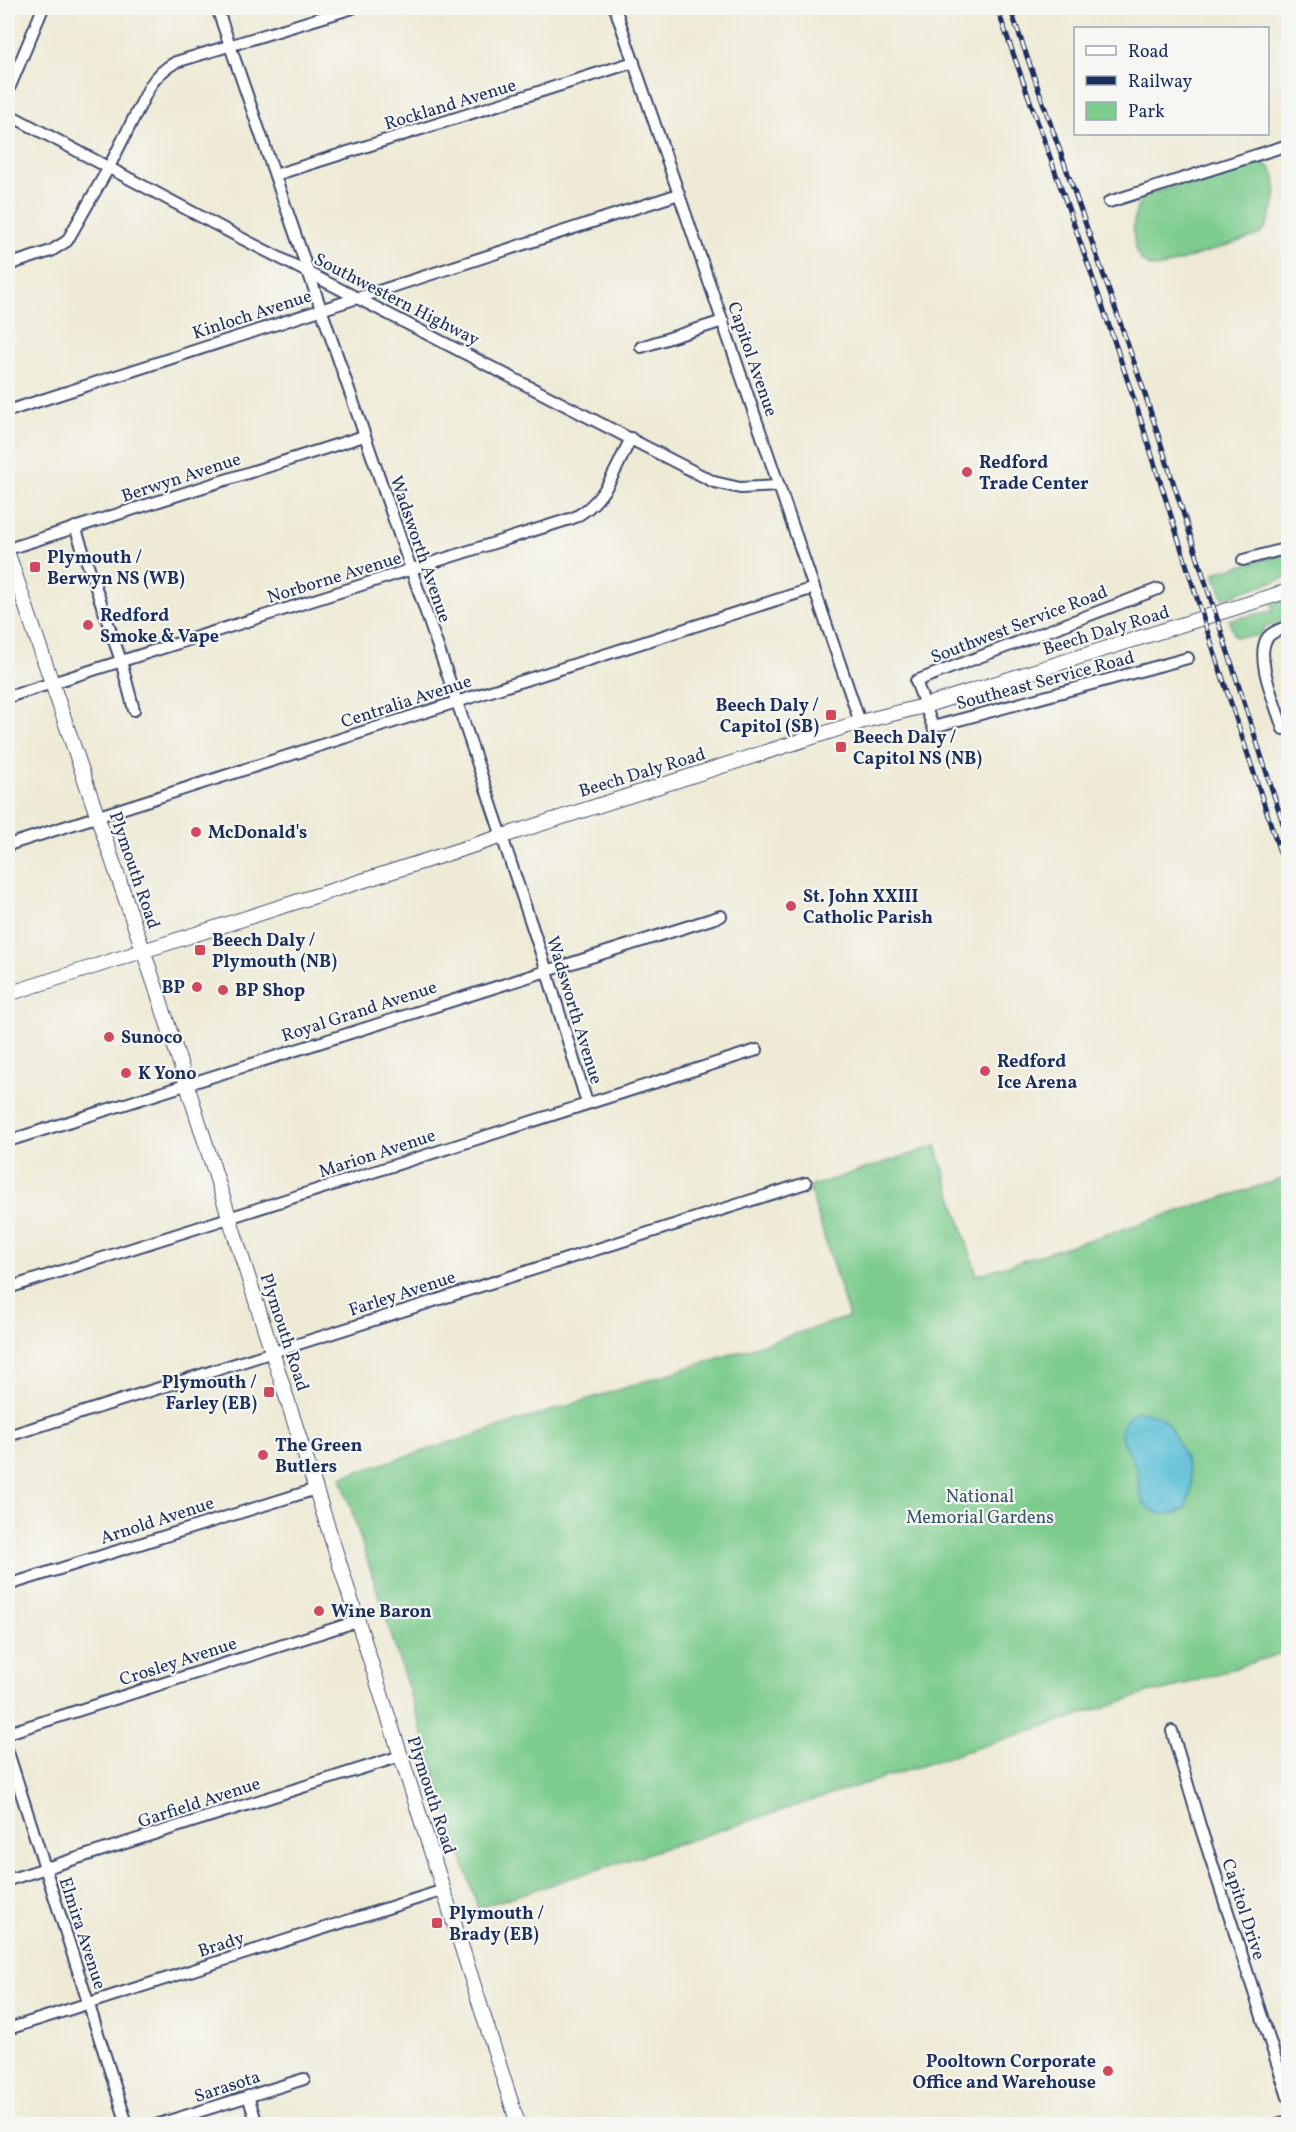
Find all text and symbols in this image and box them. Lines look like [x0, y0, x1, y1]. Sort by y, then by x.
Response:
legend [1074, 27, 1269, 135]
text: Road [1128, 40, 1169, 65]
text: Railway [1128, 70, 1192, 95]
street label: Rockland Avenue [381, 74, 519, 137]
text: Park [1128, 100, 1165, 125]
street label: Southwestern Highway [309, 248, 484, 353]
street label: Kinloch Avenue [190, 284, 315, 346]
street label: Capitol Avenue [720, 299, 783, 420]
street label: Berwyn Avenue [119, 447, 244, 510]
place label: Redford Trade Center [979, 451, 1089, 497]
marker: Redford Trade Center [960, 465, 974, 479]
street label: Wadsworth Avenue [383, 473, 456, 626]
place label: Plymouth / Berwyn NS (WB) [47, 546, 185, 592]
street label: Norborne Avenue [264, 546, 405, 611]
marker: Plymouth / Berwyn NS (WB) [28, 560, 42, 574]
street label: Southwest Service Road [927, 580, 1112, 671]
street label: Beech Daly Road [1040, 600, 1173, 663]
place label: Redford Smoke & Vape [100, 604, 219, 650]
marker: Redford Smoke & Vape [81, 618, 95, 632]
street label: Southeast Service Road [953, 646, 1137, 717]
street label: Centralia Avenue [338, 670, 475, 735]
place label: Beech Daly / Capitol (SB) [716, 694, 819, 740]
marker: Beech Daly / Capitol (SB) [824, 708, 838, 722]
place label: Beech Daly / Capitol NS (NB) [853, 726, 982, 772]
marker: Beech Daly / Capitol NS (NB) [834, 740, 848, 754]
street label: Beech Daly Road [576, 742, 709, 805]
street label: Plymouth Road [102, 808, 165, 932]
place label: McDonald's [208, 821, 307, 846]
marker: McDonald's [189, 825, 203, 839]
place label: St. John XXIII Catholic Parish [803, 885, 933, 931]
marker: St. John XXIII Catholic Parish [784, 899, 798, 913]
place label: Beech Daly / Plymouth (NB) [212, 929, 337, 975]
street label: Wadsworth Avenue [539, 933, 608, 1088]
marker: Beech Daly / Plymouth (NB) [193, 943, 207, 957]
street label: Royal Grand Avenue [279, 975, 440, 1049]
place label: BP [161, 976, 185, 1001]
place label: BP Shop [235, 979, 305, 1004]
marker: BP [190, 980, 204, 994]
marker: BP Shop [216, 983, 230, 997]
place label: Sunoco [121, 1026, 183, 1051]
marker: Sunoco [102, 1030, 116, 1044]
place label: Redford Ice Arena [997, 1050, 1077, 1096]
place label: K Yono [138, 1062, 197, 1087]
marker: Redford Ice Arena [978, 1064, 992, 1078]
marker: K Yono [119, 1066, 133, 1080]
street label: Marion Avenue [316, 1124, 439, 1185]
street label: Farley Avenue [346, 1265, 459, 1323]
street label: Plymouth Road [253, 1270, 314, 1395]
place label: Plymouth / Farley (EB) [162, 1371, 257, 1417]
marker: Plymouth / Farley (EB) [262, 1385, 276, 1399]
place label: The Green Butlers [275, 1434, 362, 1480]
marker: The Green Butlers [256, 1448, 270, 1462]
park label: National Memorial Gardens [906, 1485, 1054, 1531]
street label: Arnold Avenue [97, 1491, 218, 1552]
place label: Wine Baron [331, 1600, 432, 1625]
marker: Wine Baron [312, 1604, 326, 1618]
street label: Crosley Avenue [117, 1632, 240, 1693]
street label: Plymouth Road [400, 1733, 461, 1858]
street label: Garfield Avenue [135, 1772, 264, 1835]
street label: Capitol Drive [1214, 1856, 1271, 1963]
street label: Elmira Avenue [52, 1874, 111, 1993]
place label: Plymouth / Brady (EB) [449, 1902, 544, 1948]
marker: Plymouth / Brady (EB) [430, 1916, 444, 1930]
street label: Brady [195, 1926, 248, 1965]
place label: Pooltown Corporate Office and Warehouse [912, 2050, 1096, 2096]
marker: Pooltown Corporate Office and Warehouse [1101, 2064, 1115, 2078]
street label: Sarasota [191, 2065, 264, 2110]

